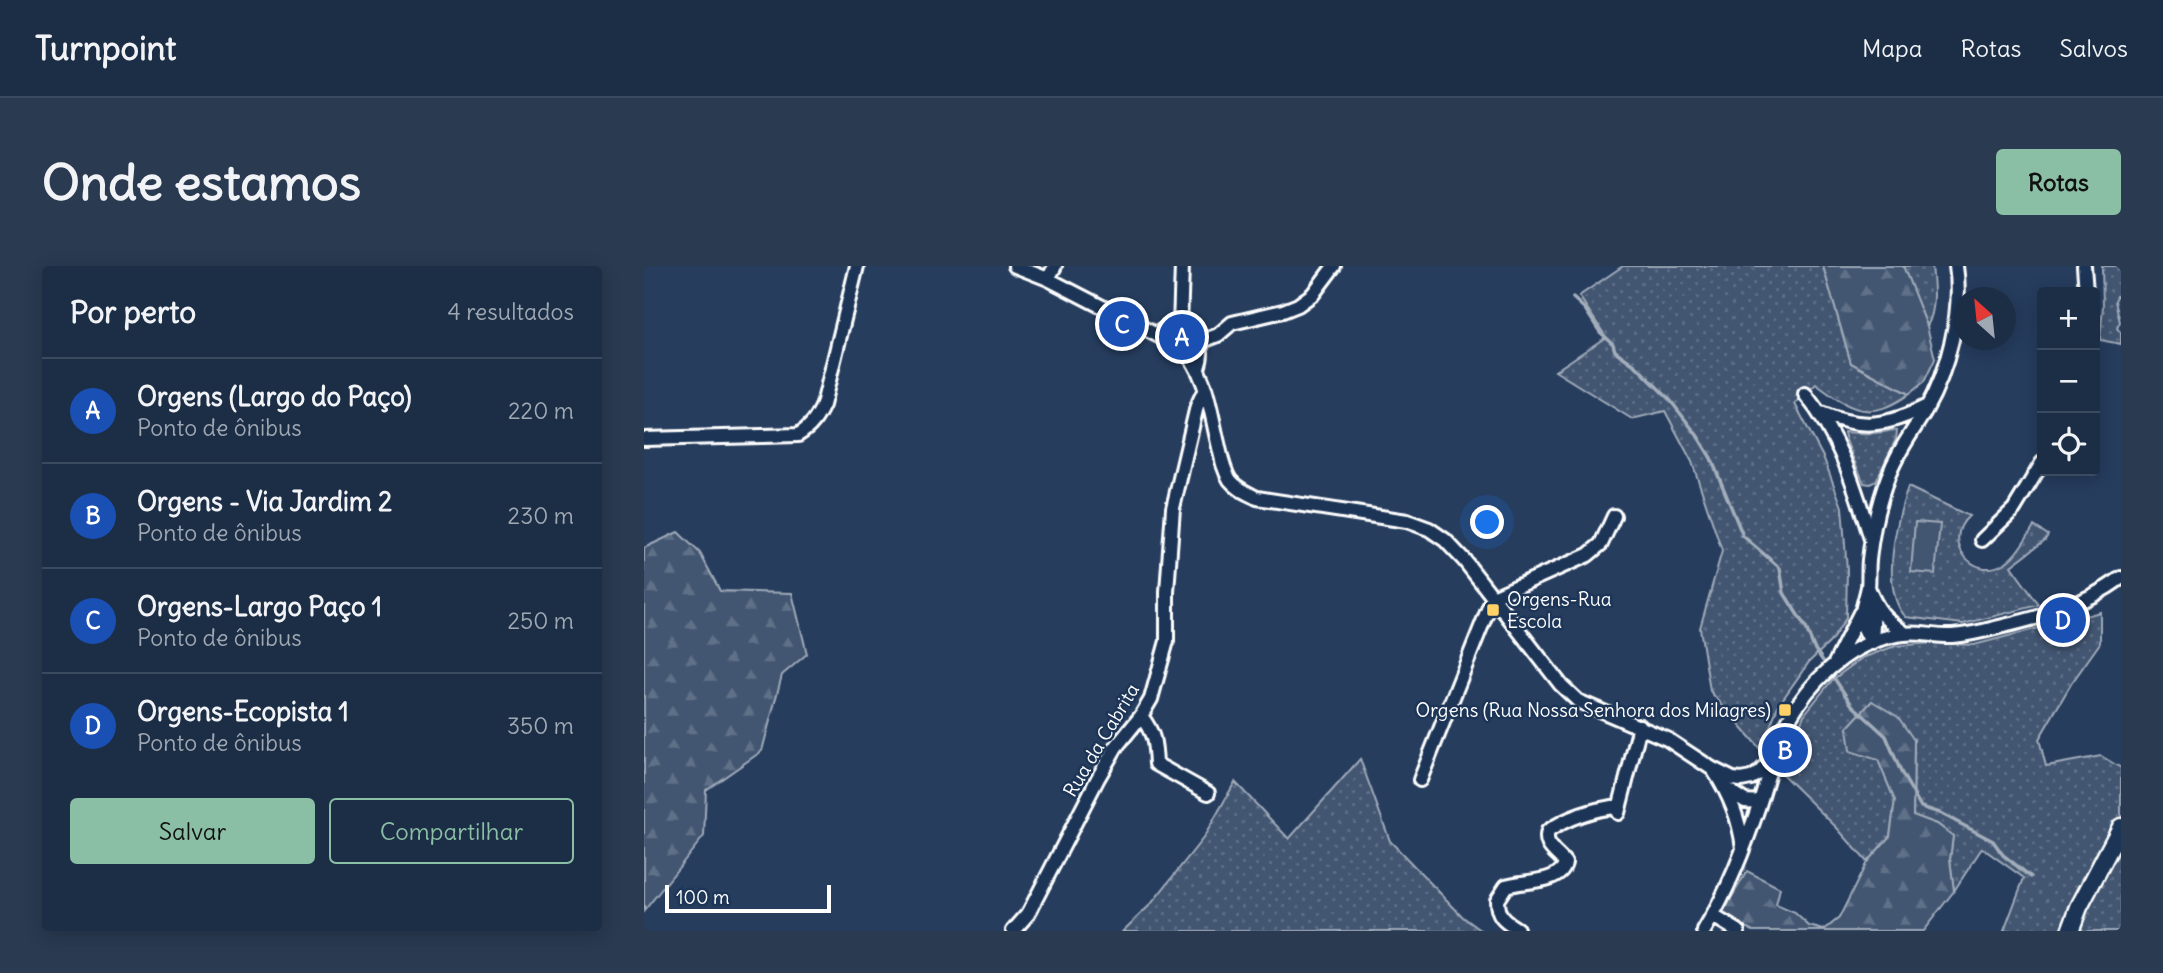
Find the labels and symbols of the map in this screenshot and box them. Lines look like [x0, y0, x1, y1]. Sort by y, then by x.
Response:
north arrow [1953, 287, 2016, 350]
pin: C [1099, 298, 1145, 350]
pin: A [1159, 311, 1205, 363]
your location [1470, 505, 1504, 539]
place label: Orgens-Rua Escola [1507, 587, 1612, 633]
pin: D [2040, 594, 2086, 646]
marker: Orgens-Rua Escola [1485, 602, 1501, 618]
street label: Rua da Cabrita [1058, 679, 1144, 801]
place label: Orgens (Rua Nossa Senhora dos Milagres) [1416, 698, 1771, 722]
marker: Orgens (Rua Nossa Senhora dos Milagres) [1777, 702, 1793, 718]
pin: B [1762, 724, 1808, 776]
scale bar [665, 882, 831, 914]

